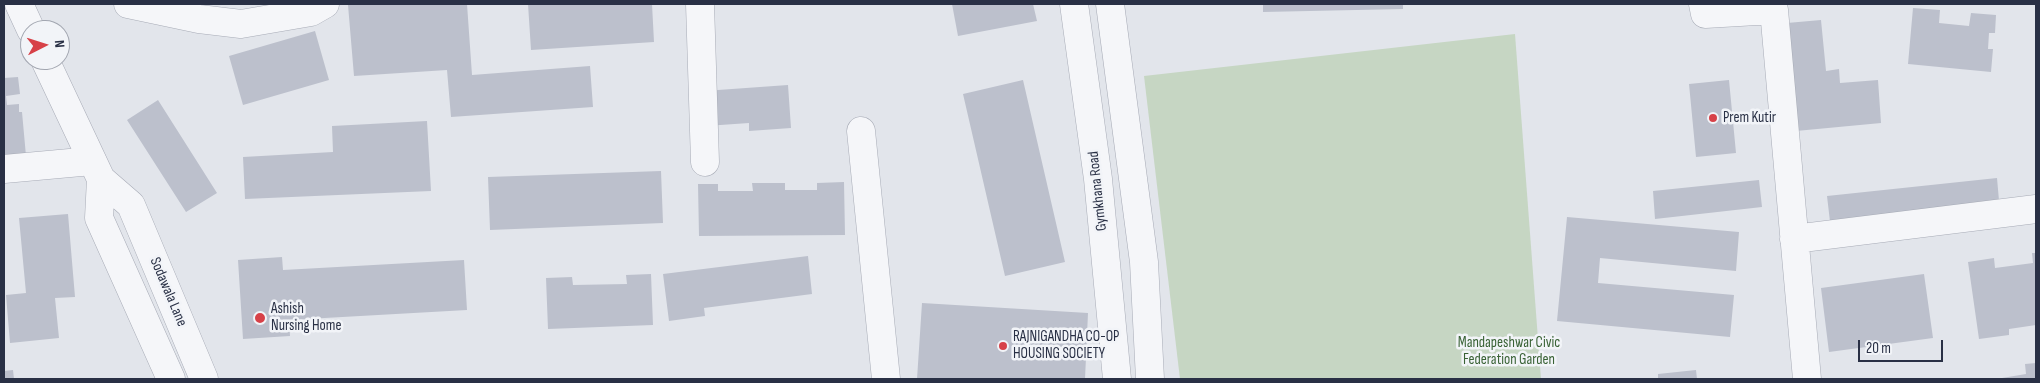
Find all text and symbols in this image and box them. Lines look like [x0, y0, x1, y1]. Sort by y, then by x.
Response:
north arrow [20, 20, 70, 70]
text: N [51, 39, 68, 48]
place label: Prem Kutir [1723, 109, 1776, 127]
marker: Prem Kutir [1707, 112, 1719, 124]
street label: Gymkhana Road [1085, 150, 1111, 232]
street label: Sodawala Lane [145, 255, 191, 329]
place label: Ashish Nursing Home [271, 300, 341, 335]
marker: Ashish Nursing Home [253, 311, 267, 325]
place label: RAJNIGANDHA CO-OP HOUSING SOCIETY [1013, 328, 1119, 363]
scale bar [1860, 330, 1945, 362]
park label: Mandapeshwar Civic Federation Garden [1458, 334, 1560, 369]
text: 20 m [1866, 339, 1891, 358]
marker: RAJNIGANDHA CO-OP HOUSING SOCIETY [997, 340, 1009, 352]

